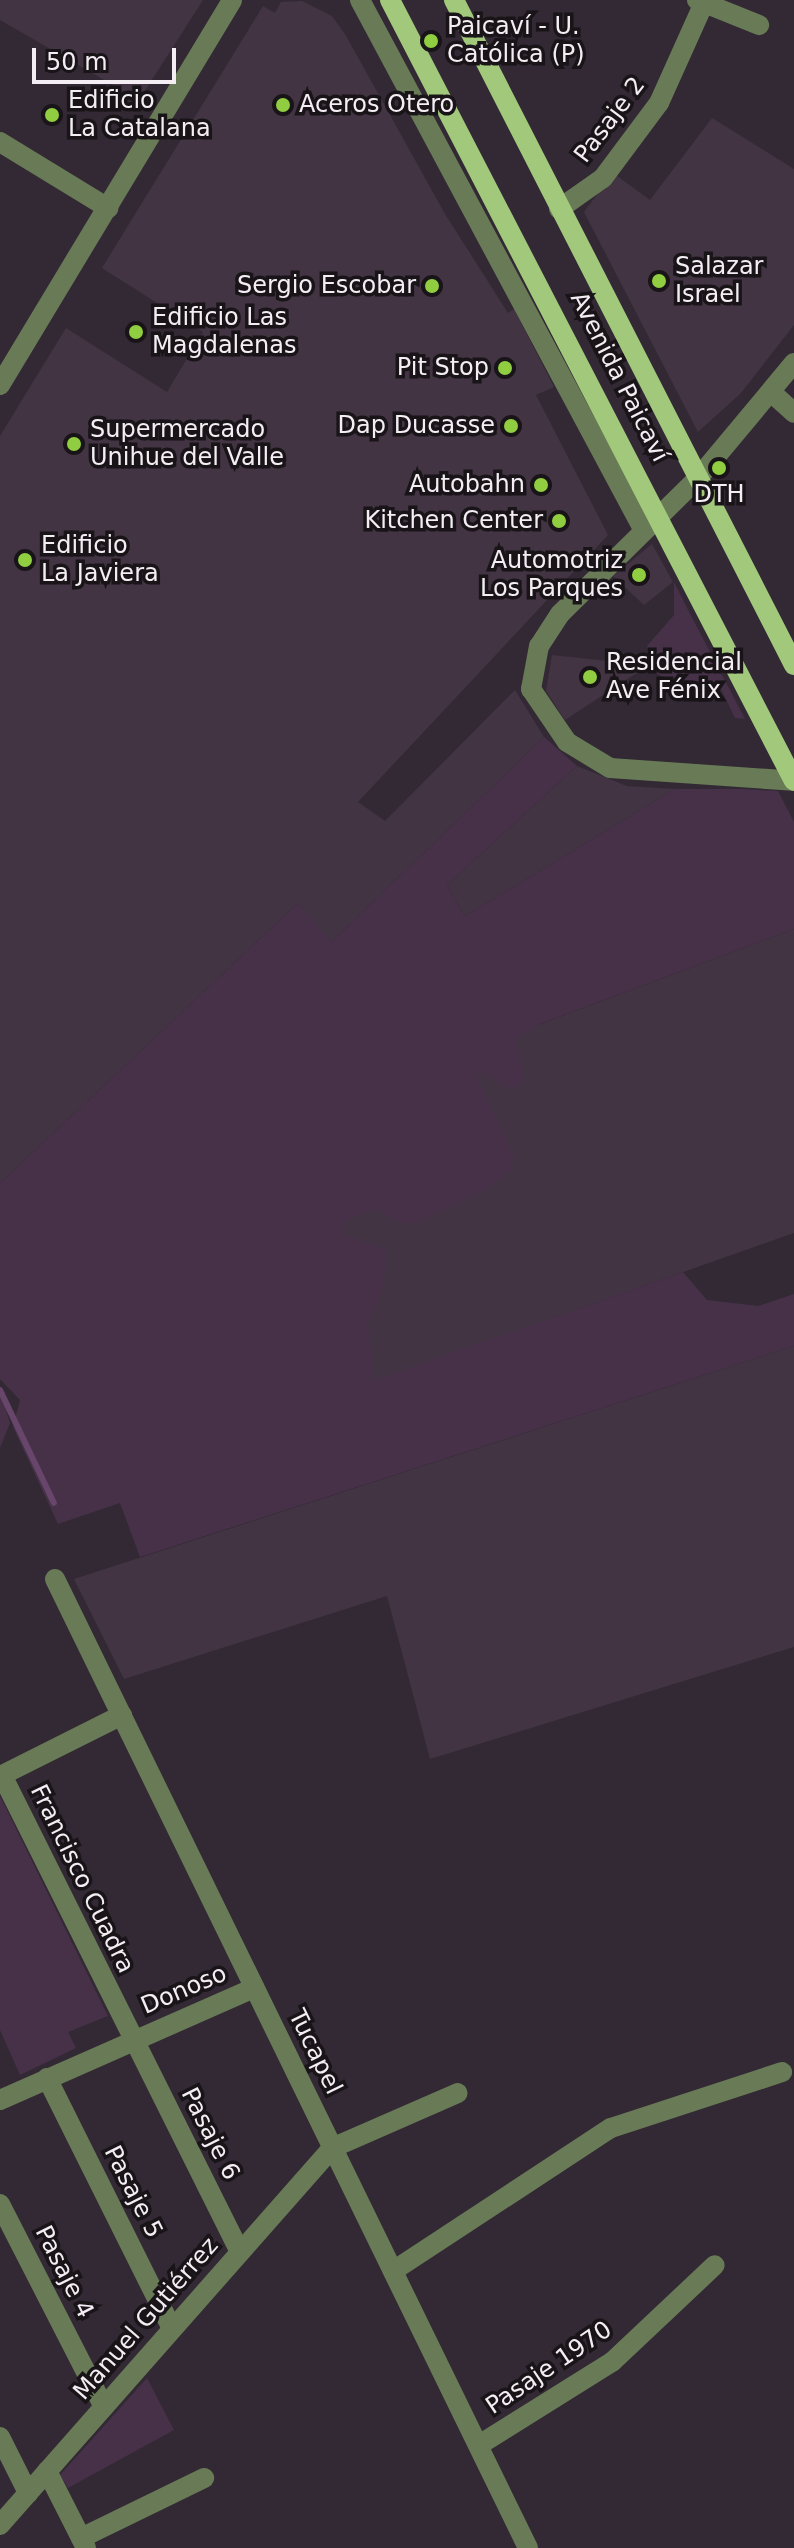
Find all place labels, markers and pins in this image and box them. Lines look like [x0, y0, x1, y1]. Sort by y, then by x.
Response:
place label: Paicaví - U. Católica (P) [447, 13, 585, 69]
marker: Paicaví - U. Católica (P) [422, 32, 440, 50]
place label: Edificio La Catalana [68, 87, 211, 143]
place label: Aceros Otero [299, 91, 454, 119]
marker: Aceros Otero [274, 96, 292, 114]
marker: Edificio La Catalana [43, 106, 61, 124]
place label: Salazar Israel [675, 253, 763, 309]
place label: Sergio Escobar [237, 272, 416, 300]
marker: Salazar Israel [650, 272, 668, 290]
marker: Sergio Escobar [423, 277, 441, 295]
place label: Edificio Las Magdalenas [152, 304, 296, 360]
marker: Edificio Las Magdalenas [127, 323, 145, 341]
place label: Pit Stop [397, 354, 489, 382]
marker: Pit Stop [496, 359, 514, 377]
place label: Dap Ducasse [338, 412, 495, 440]
place label: Supermercado Unihue del Valle [90, 416, 284, 472]
marker: Dap Ducasse [502, 417, 520, 435]
marker: Supermercado Unihue del Valle [65, 435, 83, 453]
marker: DTH [710, 459, 728, 477]
place label: Autobahn [409, 471, 525, 499]
marker: Autobahn [532, 476, 550, 494]
place label: DTH [693, 481, 745, 509]
place label: Kitchen Center [364, 507, 543, 535]
marker: Kitchen Center [550, 512, 568, 530]
place label: Edificio La Javiera [41, 532, 159, 588]
place label: Automotriz Los Parques [480, 547, 623, 603]
marker: Edificio La Javiera [16, 551, 34, 569]
marker: Automotriz Los Parques [630, 566, 648, 584]
place label: Residencial Ave Fénix [606, 649, 742, 705]
marker: Residencial Ave Fénix [581, 668, 599, 686]

